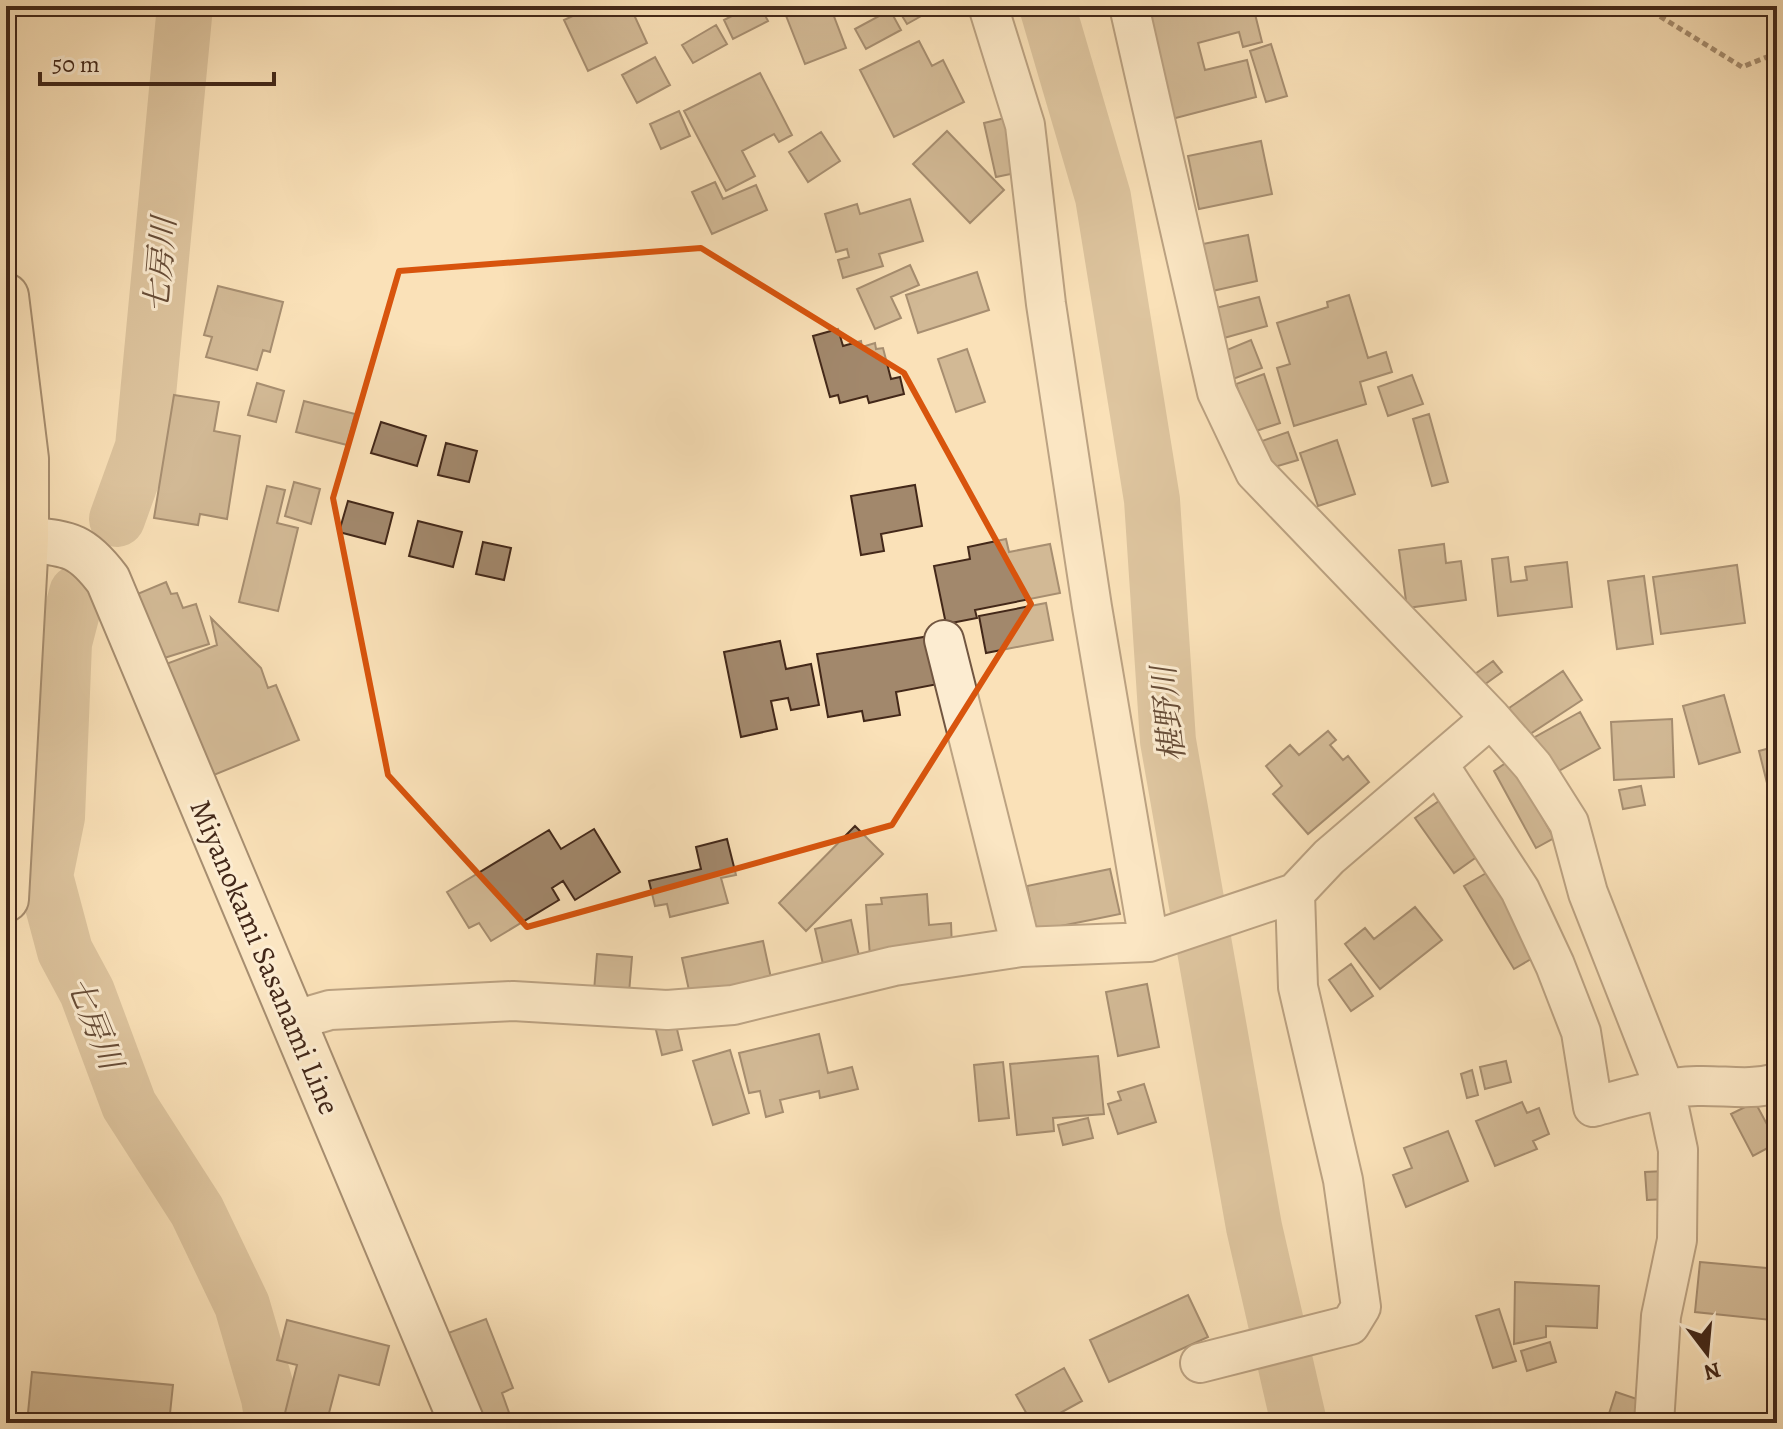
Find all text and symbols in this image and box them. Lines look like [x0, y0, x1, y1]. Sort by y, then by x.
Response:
scale bar [40, 36, 274, 86]
text: 50 m [52, 48, 100, 80]
water label: 七房川 [134, 212, 186, 315]
water label: 椹野川 [1141, 661, 1195, 764]
street label: Miyanokami Sasanami Line [181, 794, 349, 1120]
water label: 七房川 [57, 970, 135, 1079]
north arrow [1667, 1313, 1747, 1393]
text: N [1700, 1355, 1724, 1388]

